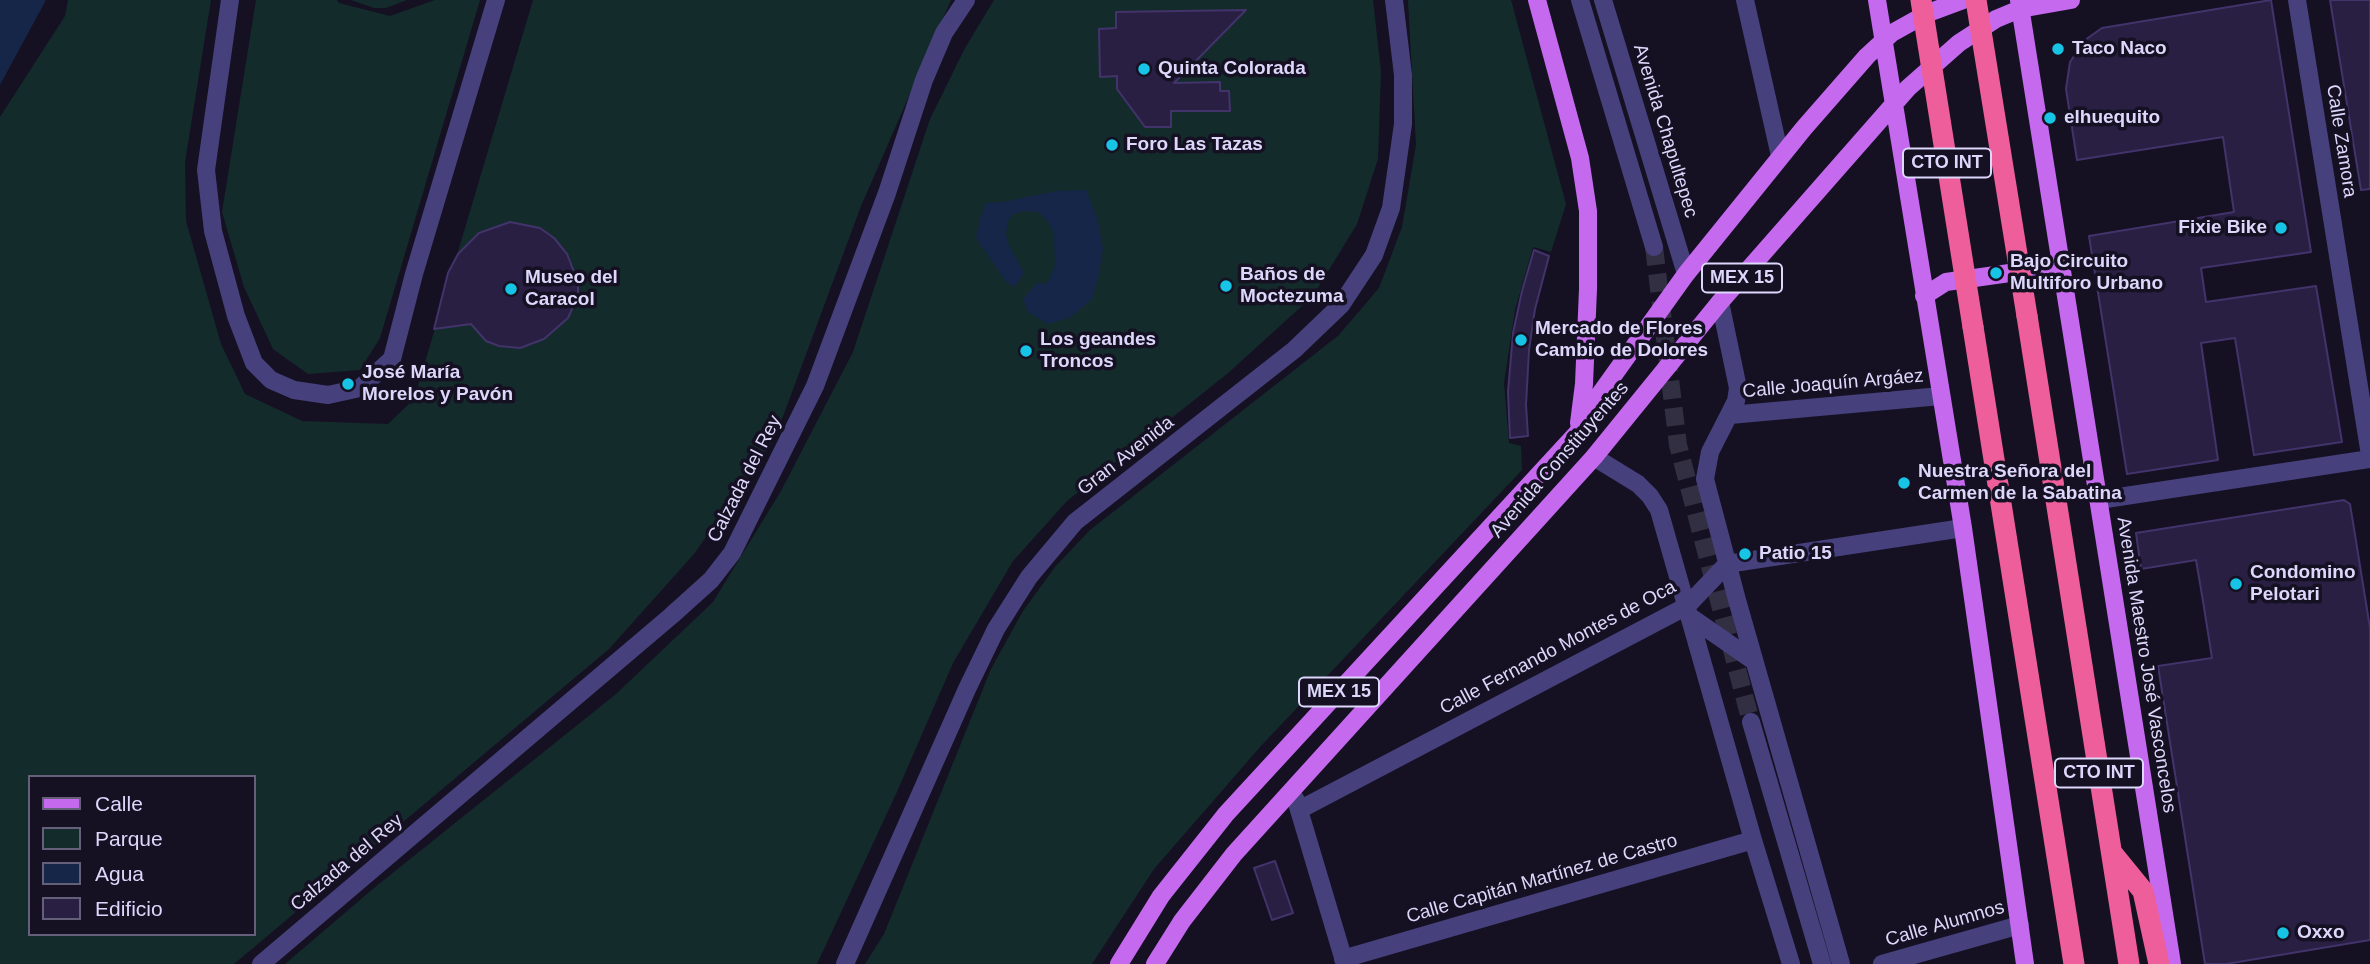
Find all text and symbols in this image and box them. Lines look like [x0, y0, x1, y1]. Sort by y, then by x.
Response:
place label: Taco Naco [2072, 38, 2167, 60]
street label: Avenida Chapultepec [1628, 41, 1702, 221]
marker: Taco Naco [2050, 41, 2066, 57]
place label: Quinta Colorada [1158, 58, 1306, 80]
marker: Quinta Colorada [1136, 61, 1152, 77]
street label: Calle Zamora [2321, 83, 2361, 199]
place label: elhuequito [2064, 107, 2160, 129]
marker: elhuequito [2042, 110, 2058, 126]
place label: Foro Las Tazas [1126, 134, 1263, 156]
marker: Foro Las Tazas [1104, 137, 1120, 153]
road number: CTO INT [1903, 148, 1991, 178]
place label: Fixie Bike [2178, 217, 2267, 239]
marker: Fixie Bike [2273, 220, 2289, 236]
place label: Bajo Circuito Multiforo Urbano [2010, 251, 2163, 295]
place label: Baños de Moctezuma [1240, 264, 1343, 308]
road number: MEX 15 [1702, 264, 1782, 292]
marker: Bajo Circuito Multiforo Urbano [1988, 265, 2004, 281]
place label: Museo del Caracol [525, 267, 618, 311]
marker: Baños de Moctezuma [1218, 278, 1234, 294]
marker: Museo del Caracol [503, 281, 519, 297]
place label: Mercado de Flores Cambio de Dolores [1535, 318, 1708, 362]
place label: Los geandes Troncos [1040, 329, 1156, 373]
marker: Mercado de Flores Cambio de Dolores [1513, 332, 1529, 348]
marker: Los geandes Troncos [1018, 343, 1034, 359]
place label: José María Morelos y Pavón [362, 362, 513, 406]
street label: Calle Joaquín Argáez [1742, 365, 1924, 403]
marker: José María Morelos y Pavón [340, 376, 356, 392]
street label: Avenida Constituyentes [1486, 377, 1634, 543]
street label: Gran Avenida [1073, 411, 1179, 501]
street label: Calzada del Rey [703, 412, 787, 546]
place label: Nuestra Señora del Carmen de la Sabatina [1918, 461, 2122, 505]
marker: Nuestra Señora del Carmen de la Sabatina [1896, 475, 1912, 491]
street label: Avenida Maestro José Vasconcelos [2111, 515, 2181, 815]
place label: Patio 15 [1759, 543, 1832, 565]
marker: Patio 15 [1737, 546, 1753, 562]
place label: Condomino Pelotari [2250, 562, 2356, 606]
street label: Calle Fernando Montes de Oca [1436, 576, 1680, 720]
marker: Condomino Pelotari [2228, 576, 2244, 592]
road number: MEX 15 [1299, 678, 1379, 706]
road number: CTO INT [2055, 758, 2143, 788]
legend [28, 775, 256, 936]
text: Calle [95, 792, 143, 815]
street label: Calzada del Rey [286, 809, 408, 917]
text: Parque [95, 827, 163, 850]
street label: Calle Capitán Martínez de Castro [1404, 829, 1680, 929]
text: Agua [95, 862, 144, 885]
street label: Calle Alumnos [1883, 896, 2007, 952]
text: Edificio [95, 897, 163, 920]
place label: Oxxo [2297, 922, 2345, 944]
marker: Oxxo [2275, 925, 2291, 941]

